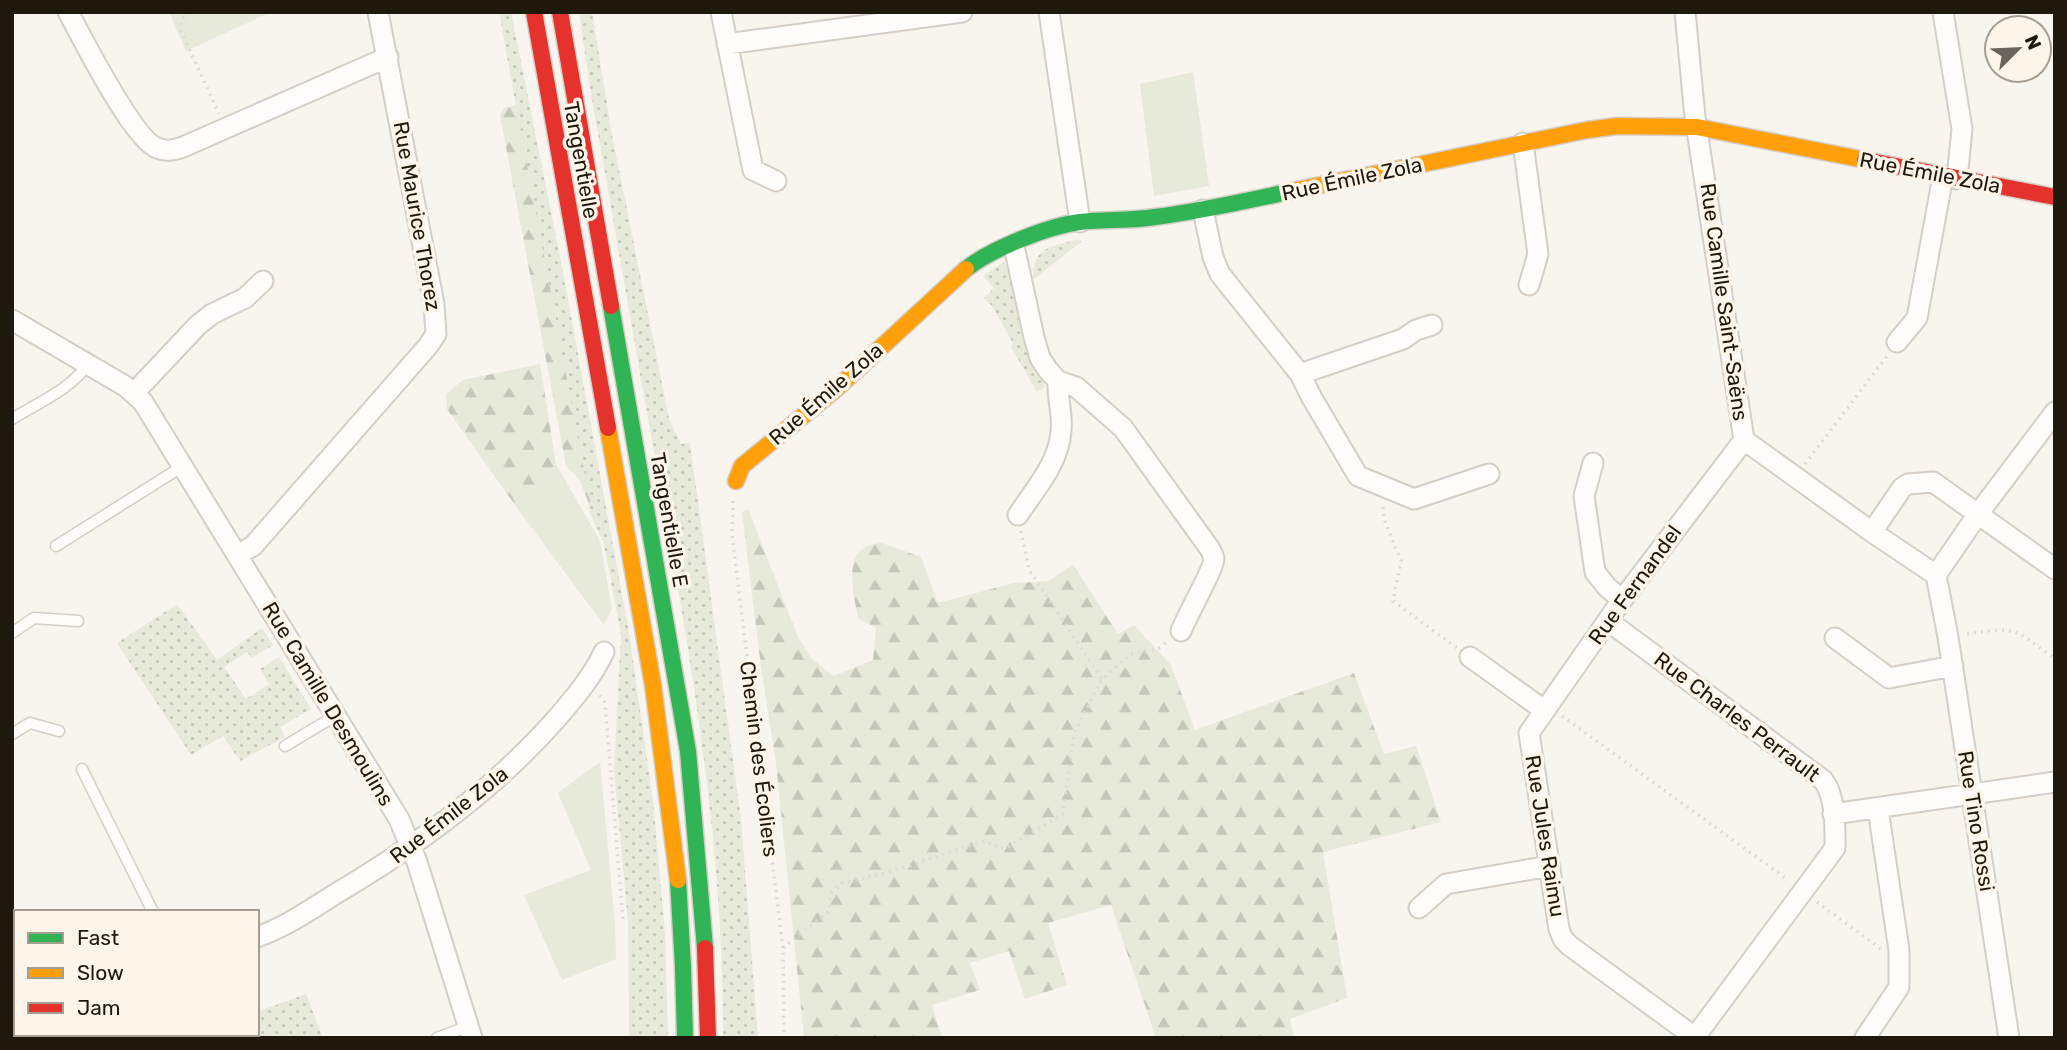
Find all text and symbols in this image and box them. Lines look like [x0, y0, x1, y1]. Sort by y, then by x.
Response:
north arrow [1983, 14, 2053, 84]
text: N [2020, 31, 2046, 53]
street label: Tangentielle [559, 99, 604, 220]
street label: Rue Maurice Thorez [389, 119, 446, 313]
street label: Rue Émile Zola [1858, 147, 2003, 198]
street label: Rue Émile Zola [1279, 151, 1424, 206]
street label: Rue Camille Saint-Saëns [1695, 181, 1754, 422]
street label: Rue Émile Zola [764, 337, 888, 450]
street label: Tangentielle E [645, 451, 694, 589]
street label: Rue Fernandel [1583, 520, 1686, 649]
street label: Rue Camille Desmoulins [258, 597, 399, 810]
street label: Rue Charles Perrault [1650, 646, 1825, 787]
street label: Chemin des Écoliers [735, 660, 784, 858]
street label: Rue Tino Rossi [1953, 749, 2000, 893]
street label: Rue Jules Raimu [1520, 753, 1571, 919]
street label: Rue Émile Zola [385, 761, 513, 868]
legend [14, 910, 259, 1036]
text: Fast [77, 925, 119, 950]
text: Slow [77, 960, 124, 985]
text: Jam [77, 995, 121, 1020]

